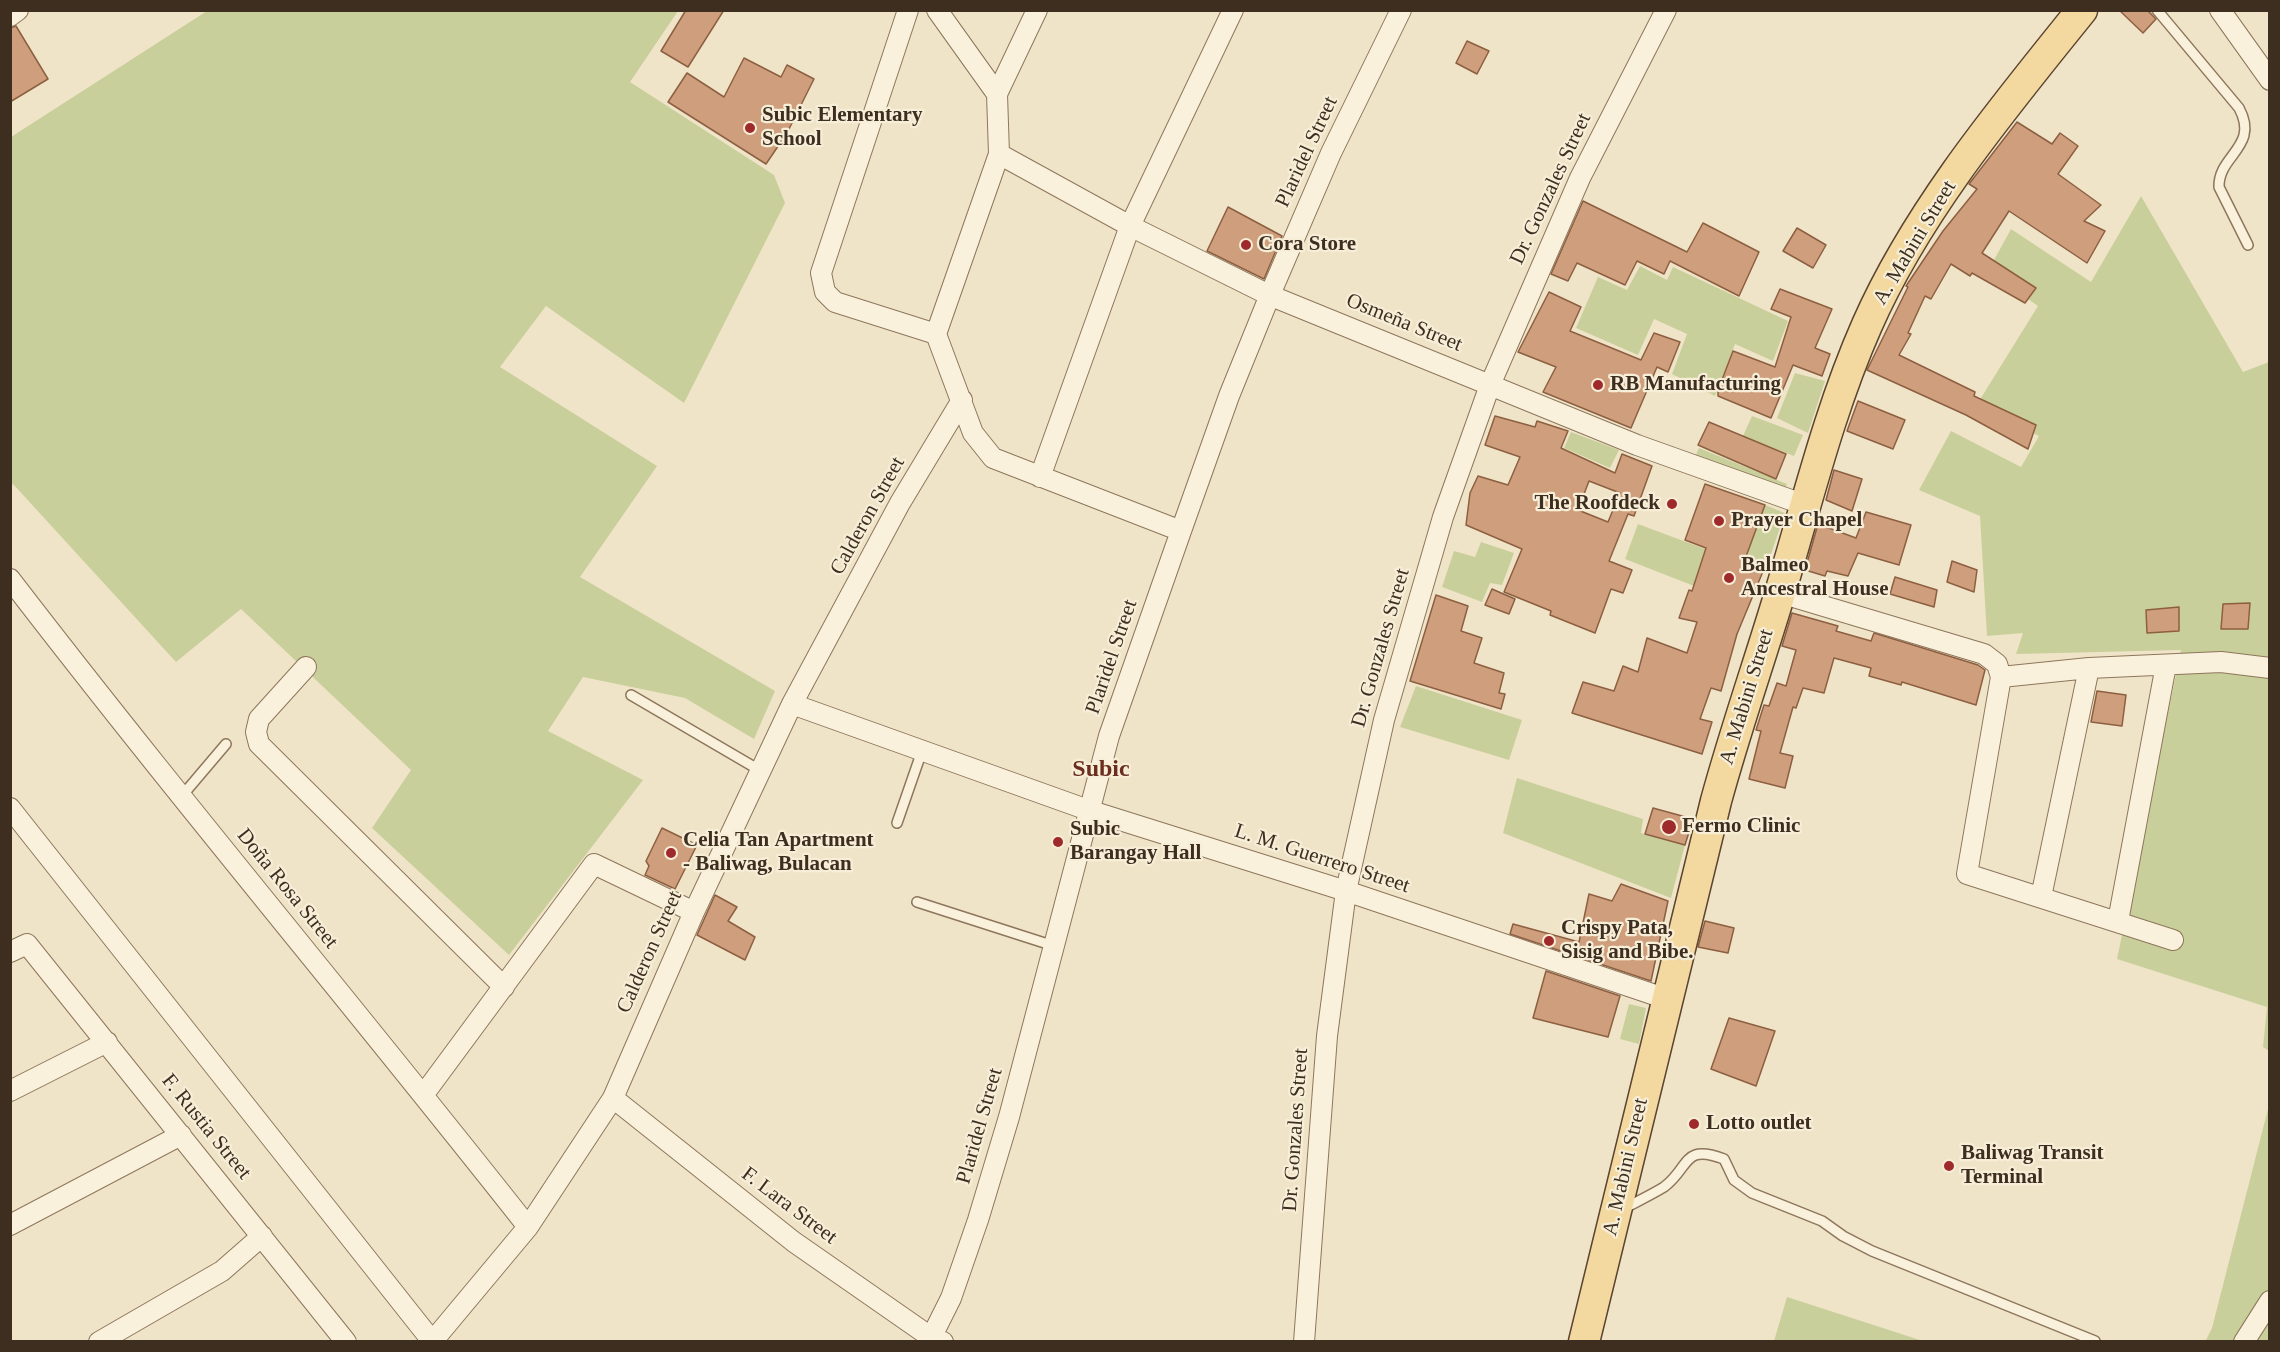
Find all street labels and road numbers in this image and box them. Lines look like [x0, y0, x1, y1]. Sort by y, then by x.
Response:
street label: Plaridel Street [1270, 93, 1344, 211]
street label: Dr. Gonzales Street [1505, 109, 1597, 269]
street label: A. Mabini Street [1868, 176, 1962, 310]
street label: Osmeña Street [1342, 288, 1466, 358]
street label: Calderon Street [825, 453, 911, 579]
street label: Dr. Gonzales Street [1346, 566, 1416, 730]
street label: Plaridel Street [1081, 596, 1143, 718]
street label: A. Mabini Street [1714, 626, 1780, 768]
street label: L. M. Guerrero Street [1231, 819, 1413, 899]
street label: Doña Rosa Street [231, 824, 343, 954]
street label: Calderon Street [612, 887, 688, 1017]
street label: Dr. Gonzales Street [1278, 1047, 1314, 1213]
street label: Plaridel Street [951, 1065, 1009, 1187]
street label: F. Rustia Street [156, 1069, 256, 1185]
street label: A. Mabini Street [1598, 1096, 1654, 1238]
street label: F. Lara Street [736, 1162, 842, 1250]

